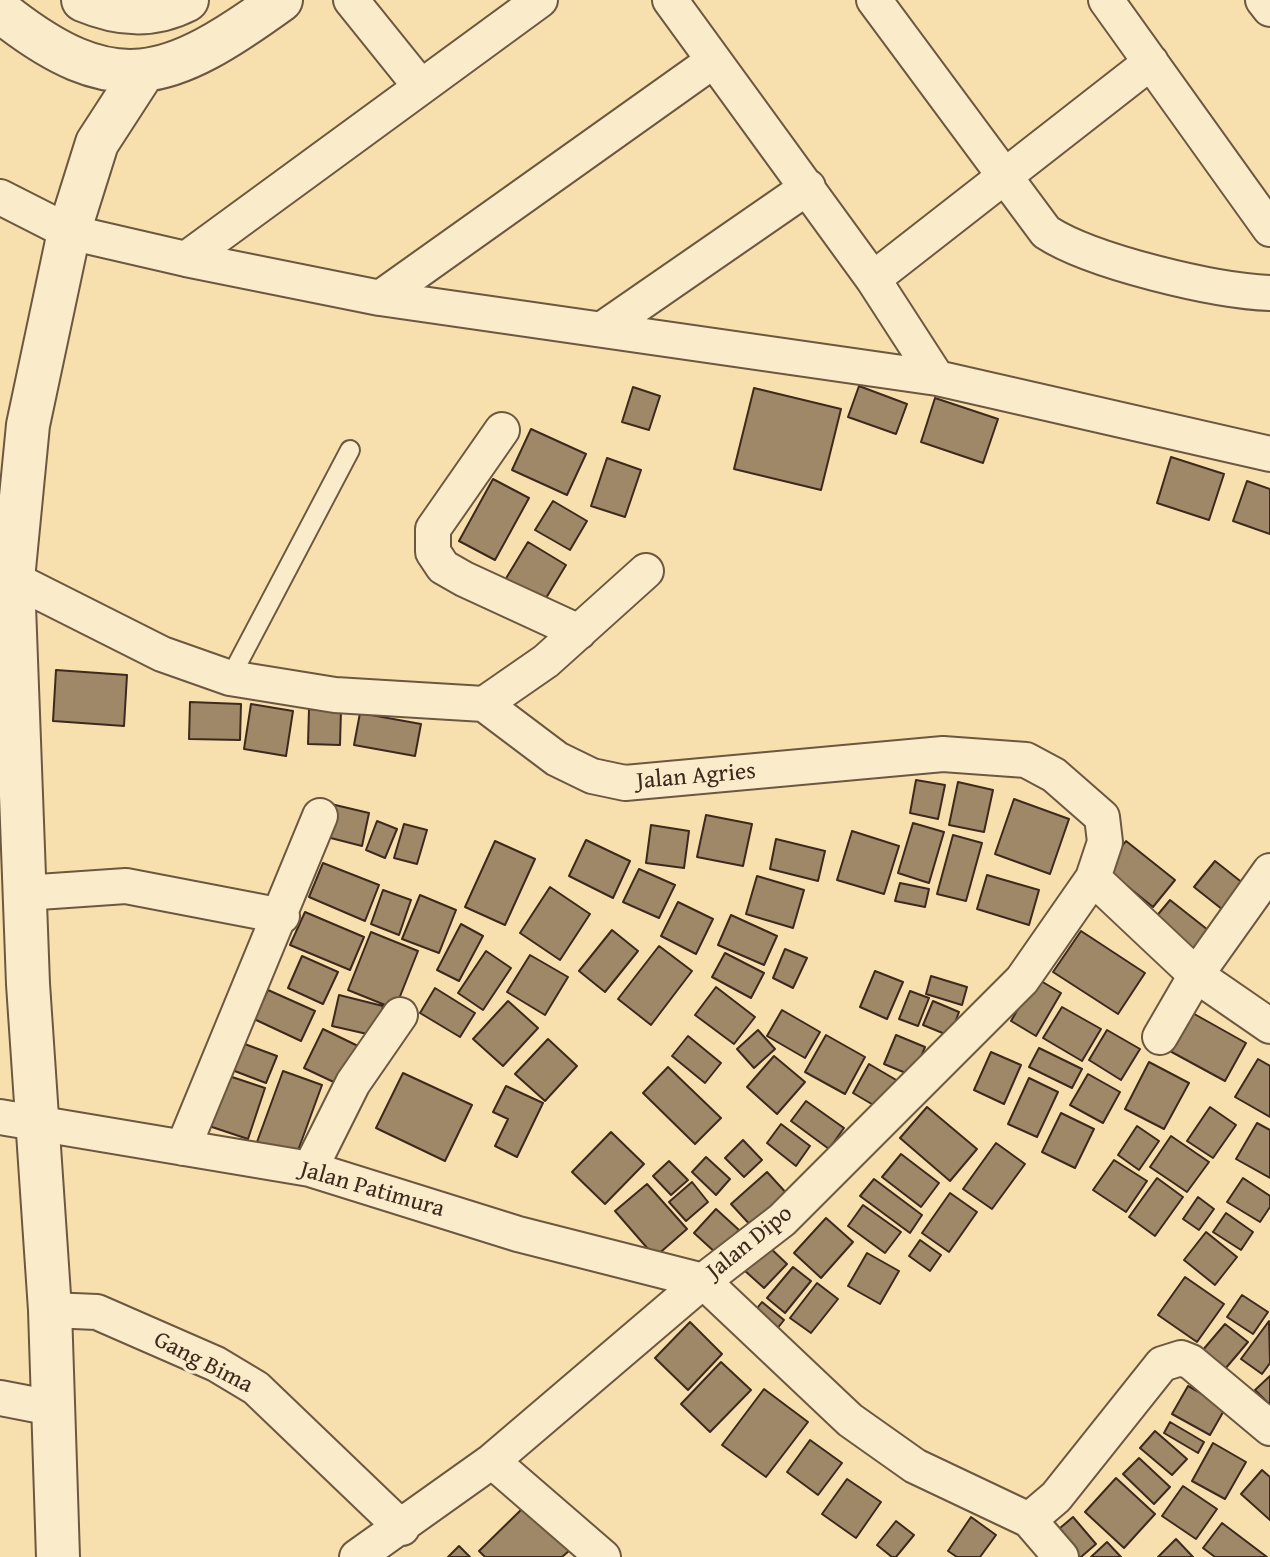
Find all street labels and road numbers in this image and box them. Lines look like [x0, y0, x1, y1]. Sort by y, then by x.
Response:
street label: Jalan Agries [635, 757, 757, 797]
street label: Jalan Patimura [297, 1156, 447, 1224]
street label: Jalan Dipo [701, 1200, 799, 1286]
street label: Gang Bima [149, 1326, 257, 1400]

